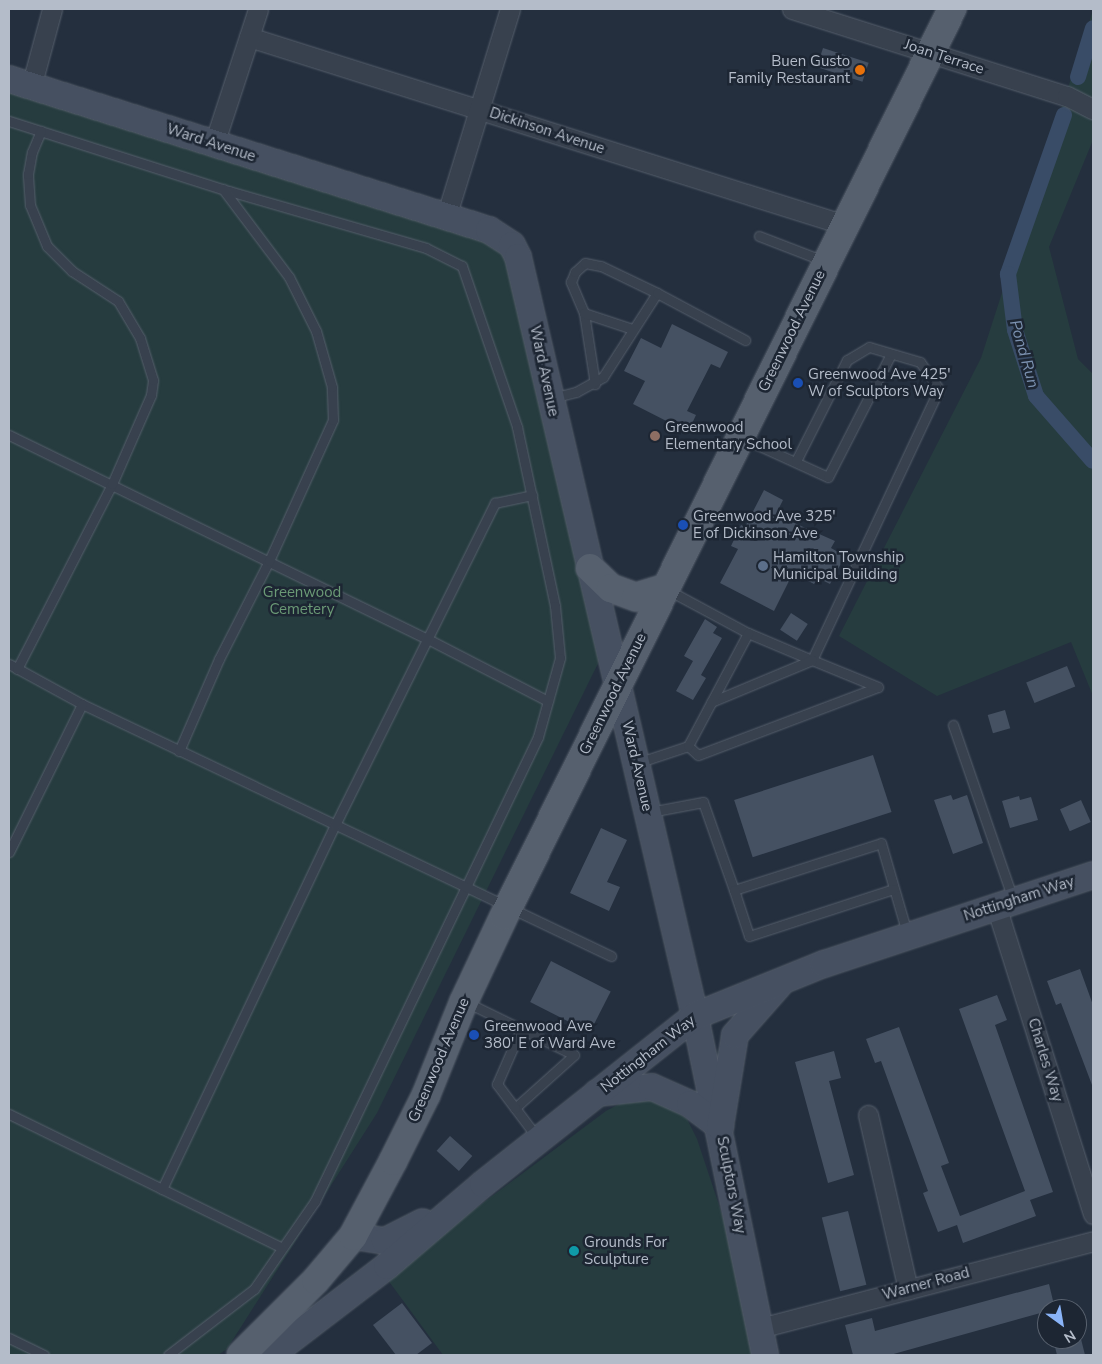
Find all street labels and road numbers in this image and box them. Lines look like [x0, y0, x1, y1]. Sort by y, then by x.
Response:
street label: Joan Terrace [902, 36, 986, 78]
street label: Dickinson Avenue [487, 104, 607, 158]
street label: Ward Avenue [164, 120, 258, 166]
street label: Greenwood Avenue [755, 267, 829, 395]
street label: Ward Avenue [526, 324, 562, 418]
street label: Greenwood Avenue [576, 630, 650, 758]
street label: Ward Avenue [618, 719, 656, 813]
street label: Nottingham Way [962, 873, 1076, 925]
street label: Greenwood Avenue [405, 995, 473, 1125]
street label: Nottingham Way [597, 1012, 699, 1096]
street label: Charles Way [1024, 1016, 1066, 1104]
street label: Sculptors Way [713, 1135, 749, 1235]
street label: Warner Road [880, 1264, 972, 1304]

